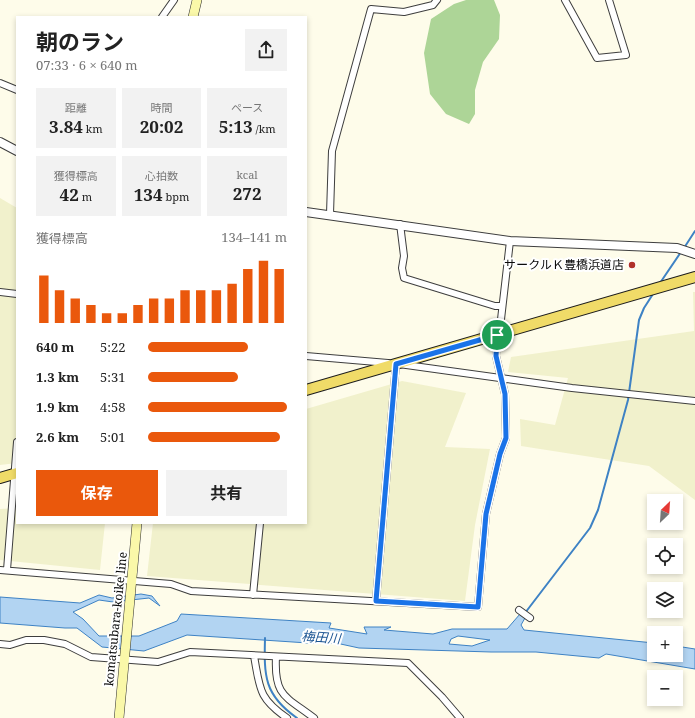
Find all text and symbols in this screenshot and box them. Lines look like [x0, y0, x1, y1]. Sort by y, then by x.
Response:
text: 朝のラン [36, 26, 124, 56]
button: share [245, 29, 287, 71]
text: 07:33 · 6 × 640 m [36, 56, 138, 74]
text: 距離 [65, 100, 87, 115]
text: 時間 [150, 100, 172, 115]
text: ペース [231, 100, 263, 115]
text: 3.84 [49, 115, 83, 138]
text: 20:02 [140, 115, 183, 138]
text: 5:13 [219, 115, 253, 138]
text: km [83, 121, 103, 136]
text: /km [253, 121, 276, 136]
text: kcal [237, 167, 258, 182]
text: 獲得標高 [54, 168, 98, 183]
text: 心拍数 [145, 168, 178, 183]
text: 272 [233, 182, 262, 205]
text: 42 [60, 183, 79, 206]
text: 134 [134, 183, 163, 206]
text: m [79, 189, 92, 204]
text: bpm [163, 189, 189, 204]
text: 134–141 m [221, 228, 287, 246]
text: 獲得標高 [36, 229, 88, 247]
place label: サークルＫ豊橋浜道店 [504, 256, 624, 273]
marker: サークルＫ豊橋浜道店 [627, 260, 637, 270]
pin [480, 318, 514, 352]
icon: arrive [486, 324, 508, 346]
text: 640 m [36, 338, 74, 356]
text: 5:22 [100, 338, 126, 356]
text: 1.3 km [36, 368, 79, 386]
text: 5:31 [100, 368, 126, 386]
text: 1.9 km [36, 398, 79, 416]
text: 4:58 [100, 398, 126, 416]
text: 2.6 km [36, 428, 79, 446]
text: 5:01 [100, 428, 126, 446]
button: 保存 [36, 470, 158, 516]
button: 共有 [166, 470, 287, 516]
north arrow [647, 494, 683, 530]
map controls [647, 494, 683, 706]
button: locate [647, 538, 683, 574]
street label: komatsubara-koike line [100, 551, 131, 687]
button: layers [647, 582, 683, 618]
button: + [647, 626, 683, 662]
water label: 梅田川 [301, 627, 343, 647]
button: − [647, 670, 683, 706]

